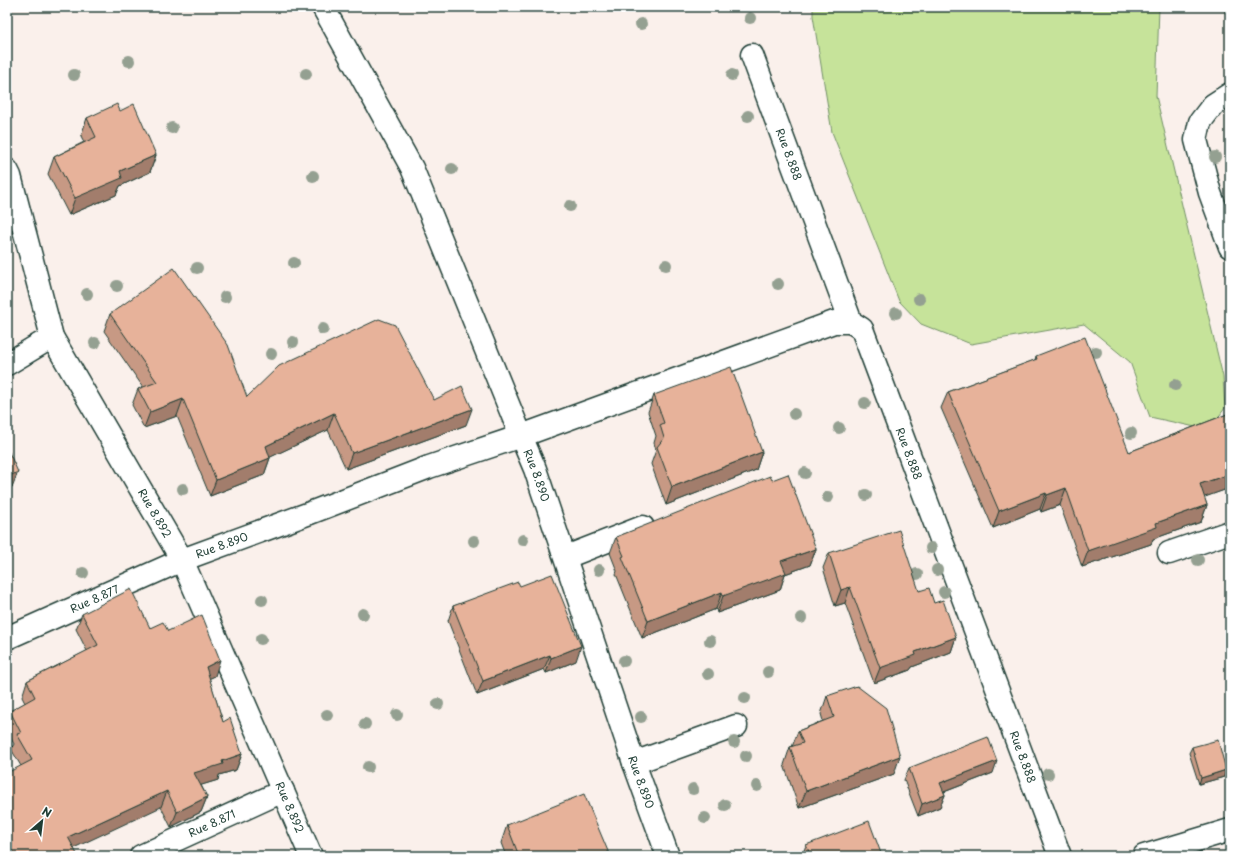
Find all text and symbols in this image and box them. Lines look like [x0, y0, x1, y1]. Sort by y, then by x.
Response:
street label: Rue 8.888 [772, 126, 807, 183]
street label: Rue 8.888 [892, 425, 927, 482]
street label: Rue 8.890 [519, 446, 554, 504]
street label: Rue 8.892 [134, 485, 176, 541]
street label: Rue 8.890 [193, 527, 250, 562]
street label: Rue 8.877 [67, 580, 122, 617]
street label: Rue 8.888 [1006, 728, 1041, 785]
street label: Rue 8.890 [624, 753, 659, 811]
street label: Rue 8.892 [272, 779, 309, 836]
north arrow [22, 801, 62, 841]
text: N [39, 802, 55, 821]
street label: Rue 8.871 [185, 805, 238, 841]

